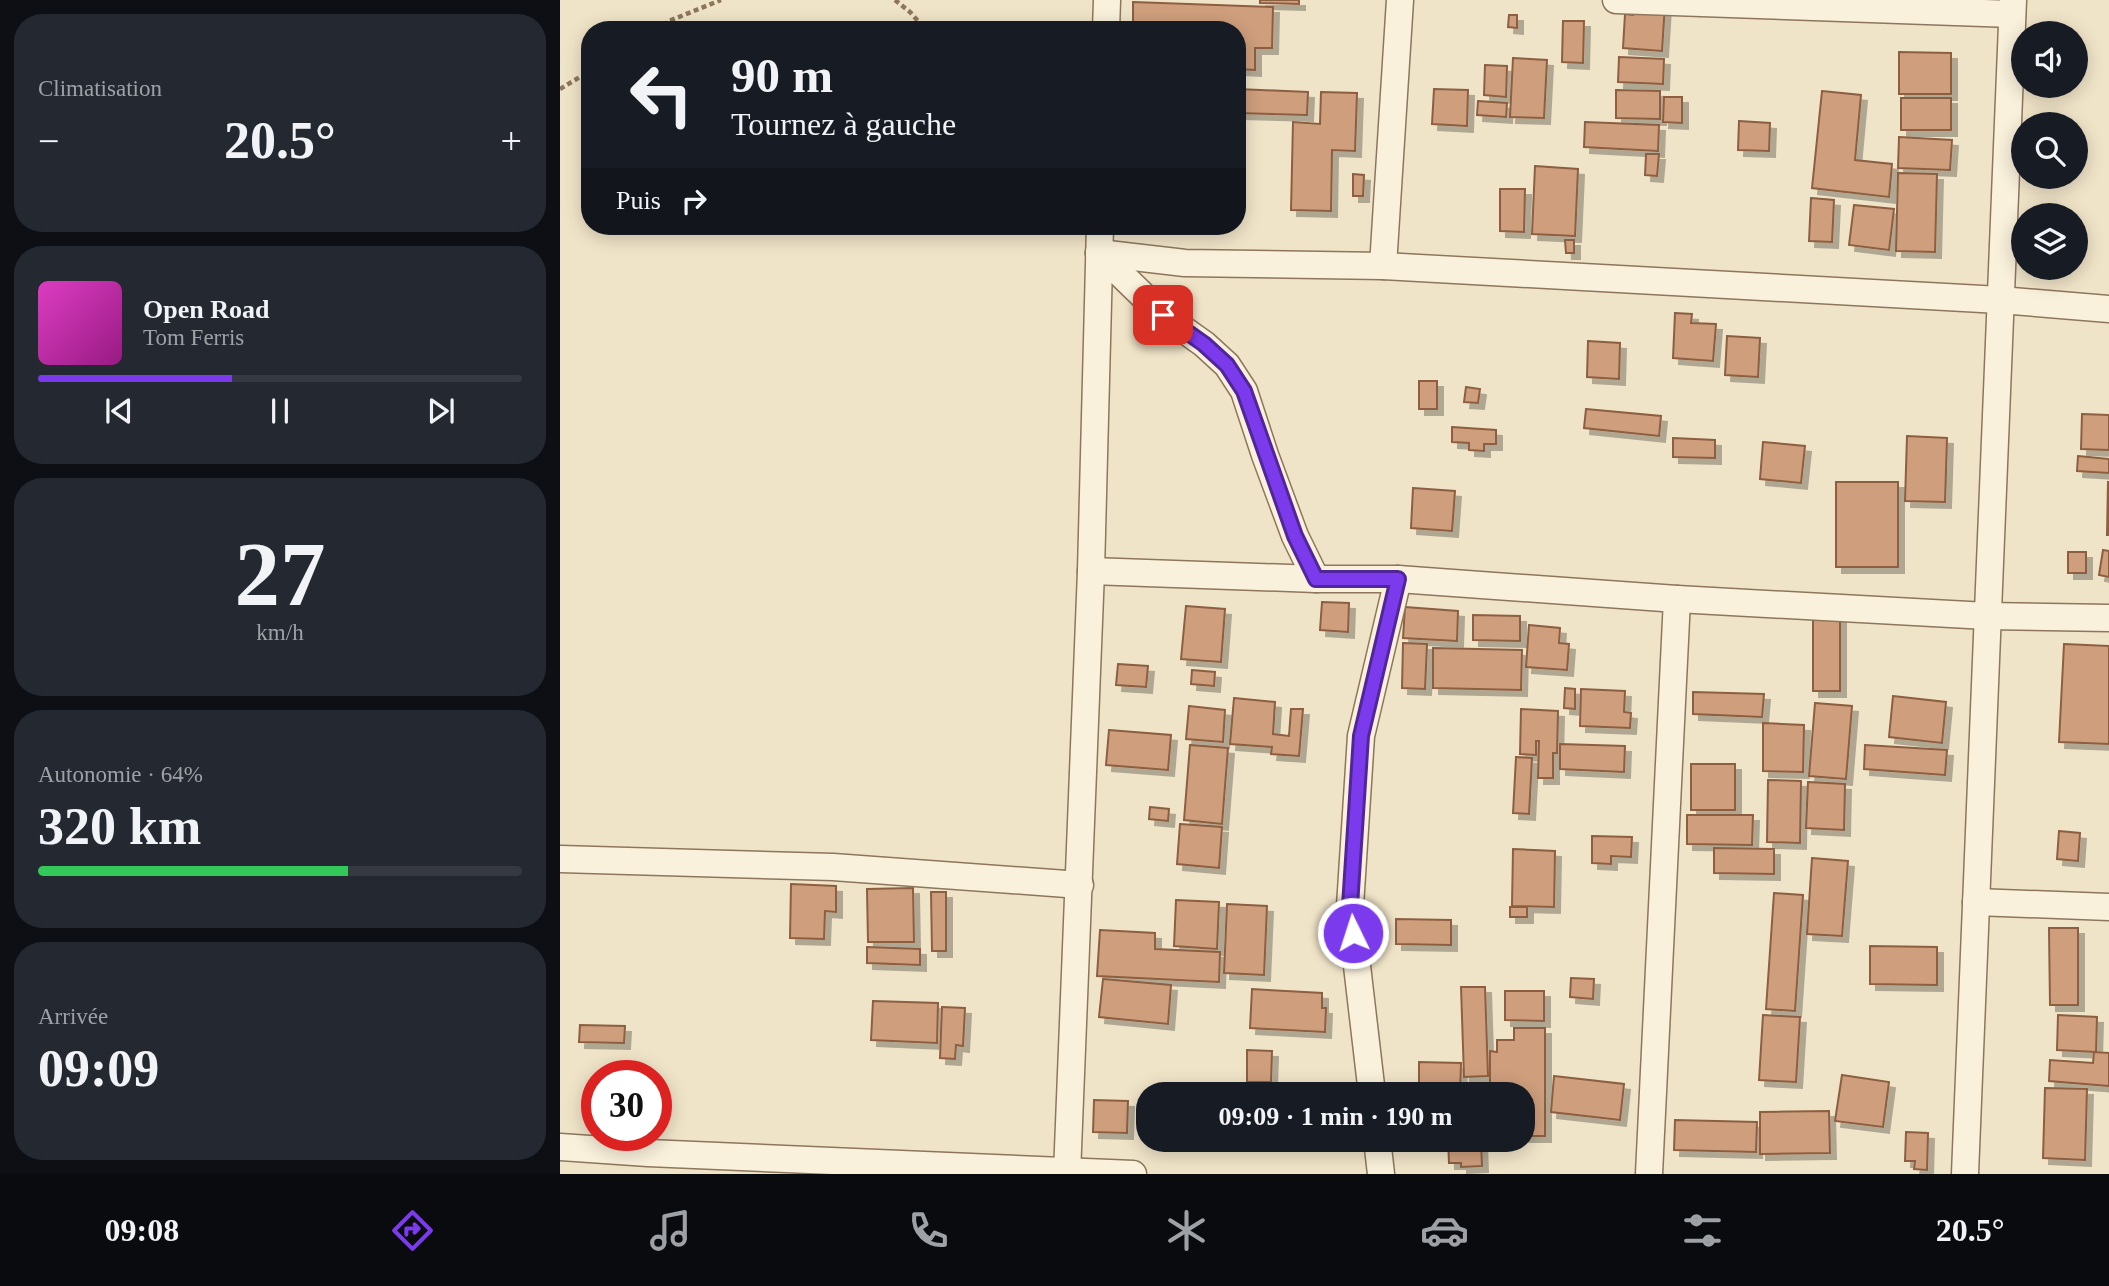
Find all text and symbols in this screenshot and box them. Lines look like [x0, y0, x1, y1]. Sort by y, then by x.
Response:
map controls [2011, 21, 2088, 280]
button: sound [2011, 21, 2088, 98]
text: 90 m [731, 48, 833, 103]
icon: left [616, 49, 707, 140]
text: Climatisation [38, 76, 162, 101]
text: Tournez à gauche [731, 106, 956, 142]
text: 20.5° [224, 112, 336, 169]
button: search [2011, 112, 2088, 189]
text: − [38, 120, 59, 162]
text: + [501, 120, 522, 162]
icon: right [675, 182, 713, 220]
text: Puis [616, 186, 661, 215]
button: layers [2011, 203, 2088, 280]
pin [1133, 285, 1193, 345]
text: Open Road [143, 295, 269, 324]
icon: arrive [1144, 296, 1182, 334]
text: Tom Ferris [143, 325, 244, 350]
icon: previous [100, 392, 138, 430]
icon: pause [261, 392, 299, 430]
icon: next [422, 392, 460, 430]
text: 27 [235, 524, 326, 625]
text: km/h [256, 620, 304, 645]
text: Autonomie · 64% [38, 762, 203, 787]
text: 320 km [38, 798, 201, 855]
position arrow [1316, 896, 1390, 970]
text: Arrivée [38, 1004, 108, 1029]
text: 09:09 [38, 1040, 159, 1097]
speed limit sign: 30 [581, 1060, 672, 1151]
text: 09:09 · 1 min · 190 m [1219, 1102, 1453, 1131]
icon: directions [388, 1206, 437, 1255]
icon: music [646, 1206, 695, 1255]
icon: phone [904, 1206, 953, 1255]
icon: climate [1162, 1206, 1211, 1255]
icon: car [1420, 1206, 1469, 1255]
icon: filters [1678, 1206, 1727, 1255]
text: 09:08 [104, 1212, 179, 1248]
text: 20.5° [1936, 1212, 2004, 1248]

